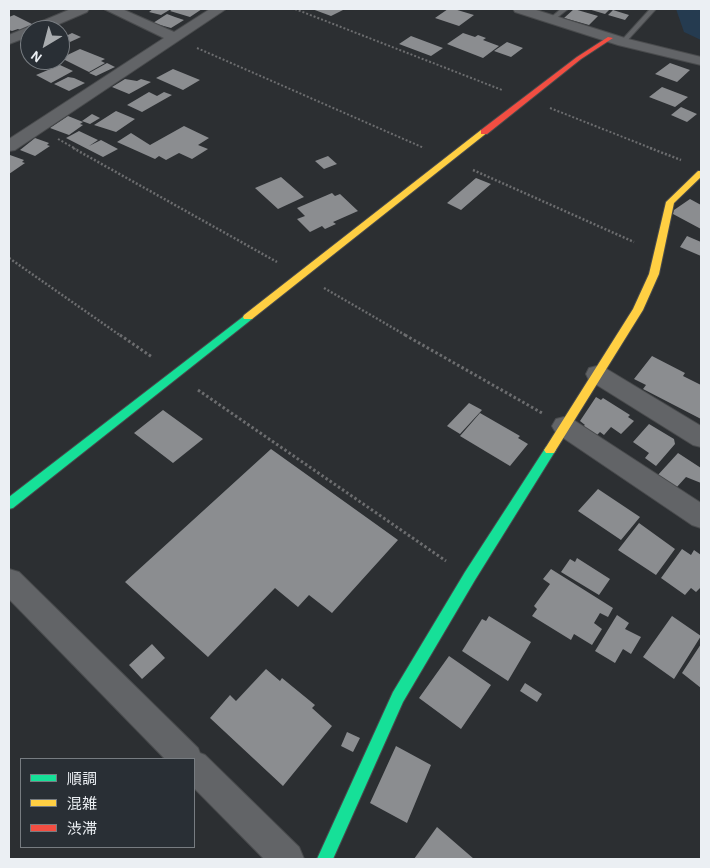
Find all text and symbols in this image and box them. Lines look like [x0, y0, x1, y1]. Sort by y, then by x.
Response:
north arrow [20, 20, 70, 70]
text: N [28, 48, 45, 65]
legend [20, 758, 195, 848]
text: 順調 [67, 772, 97, 787]
text: 混雑 [67, 797, 97, 812]
text: 渋滞 [67, 822, 97, 837]

